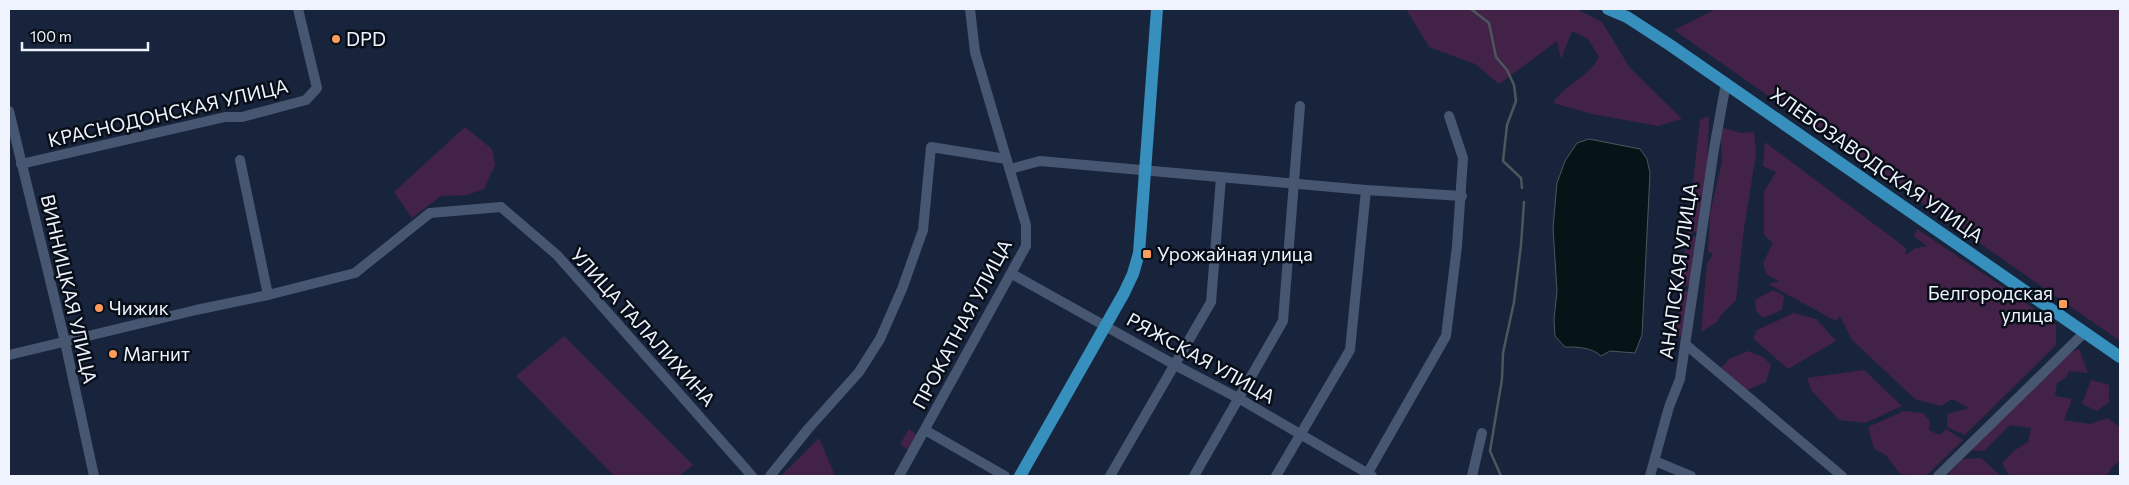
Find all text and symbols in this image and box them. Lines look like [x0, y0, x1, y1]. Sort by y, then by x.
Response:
scale bar [22, 20, 149, 52]
text: 100 m [30, 27, 72, 45]
place label: DPD [346, 27, 386, 50]
marker: DPD [330, 33, 342, 45]
street label: КРАСНОДОНСКАЯ УЛИЦА [46, 74, 290, 151]
street label: ХЛЕБОЗАВОДСКАЯ УЛИЦА [1766, 82, 1988, 247]
street label: АНАПСКАЯ УЛИЦА [1654, 182, 1701, 360]
street label: ВИННИЦКАЯ УЛИЦА [37, 192, 102, 386]
street label: ПРОКАТНАЯ УЛИЦА [907, 235, 1016, 413]
place label: Урожайная улица [1157, 242, 1313, 265]
street label: УЛИЦА ТАЛАЛИХИНА [566, 243, 721, 411]
marker: Урожайная улица [1141, 248, 1153, 260]
place label: Белгородская улица [1928, 281, 2053, 326]
place label: Чижик [109, 296, 169, 319]
marker: Белгородская улица [2057, 298, 2069, 310]
marker: Чижик [93, 302, 105, 314]
street label: РЯЖСКАЯ УЛИЦА [1123, 307, 1279, 408]
place label: Магнит [123, 342, 190, 365]
marker: Магнит [107, 348, 119, 360]

